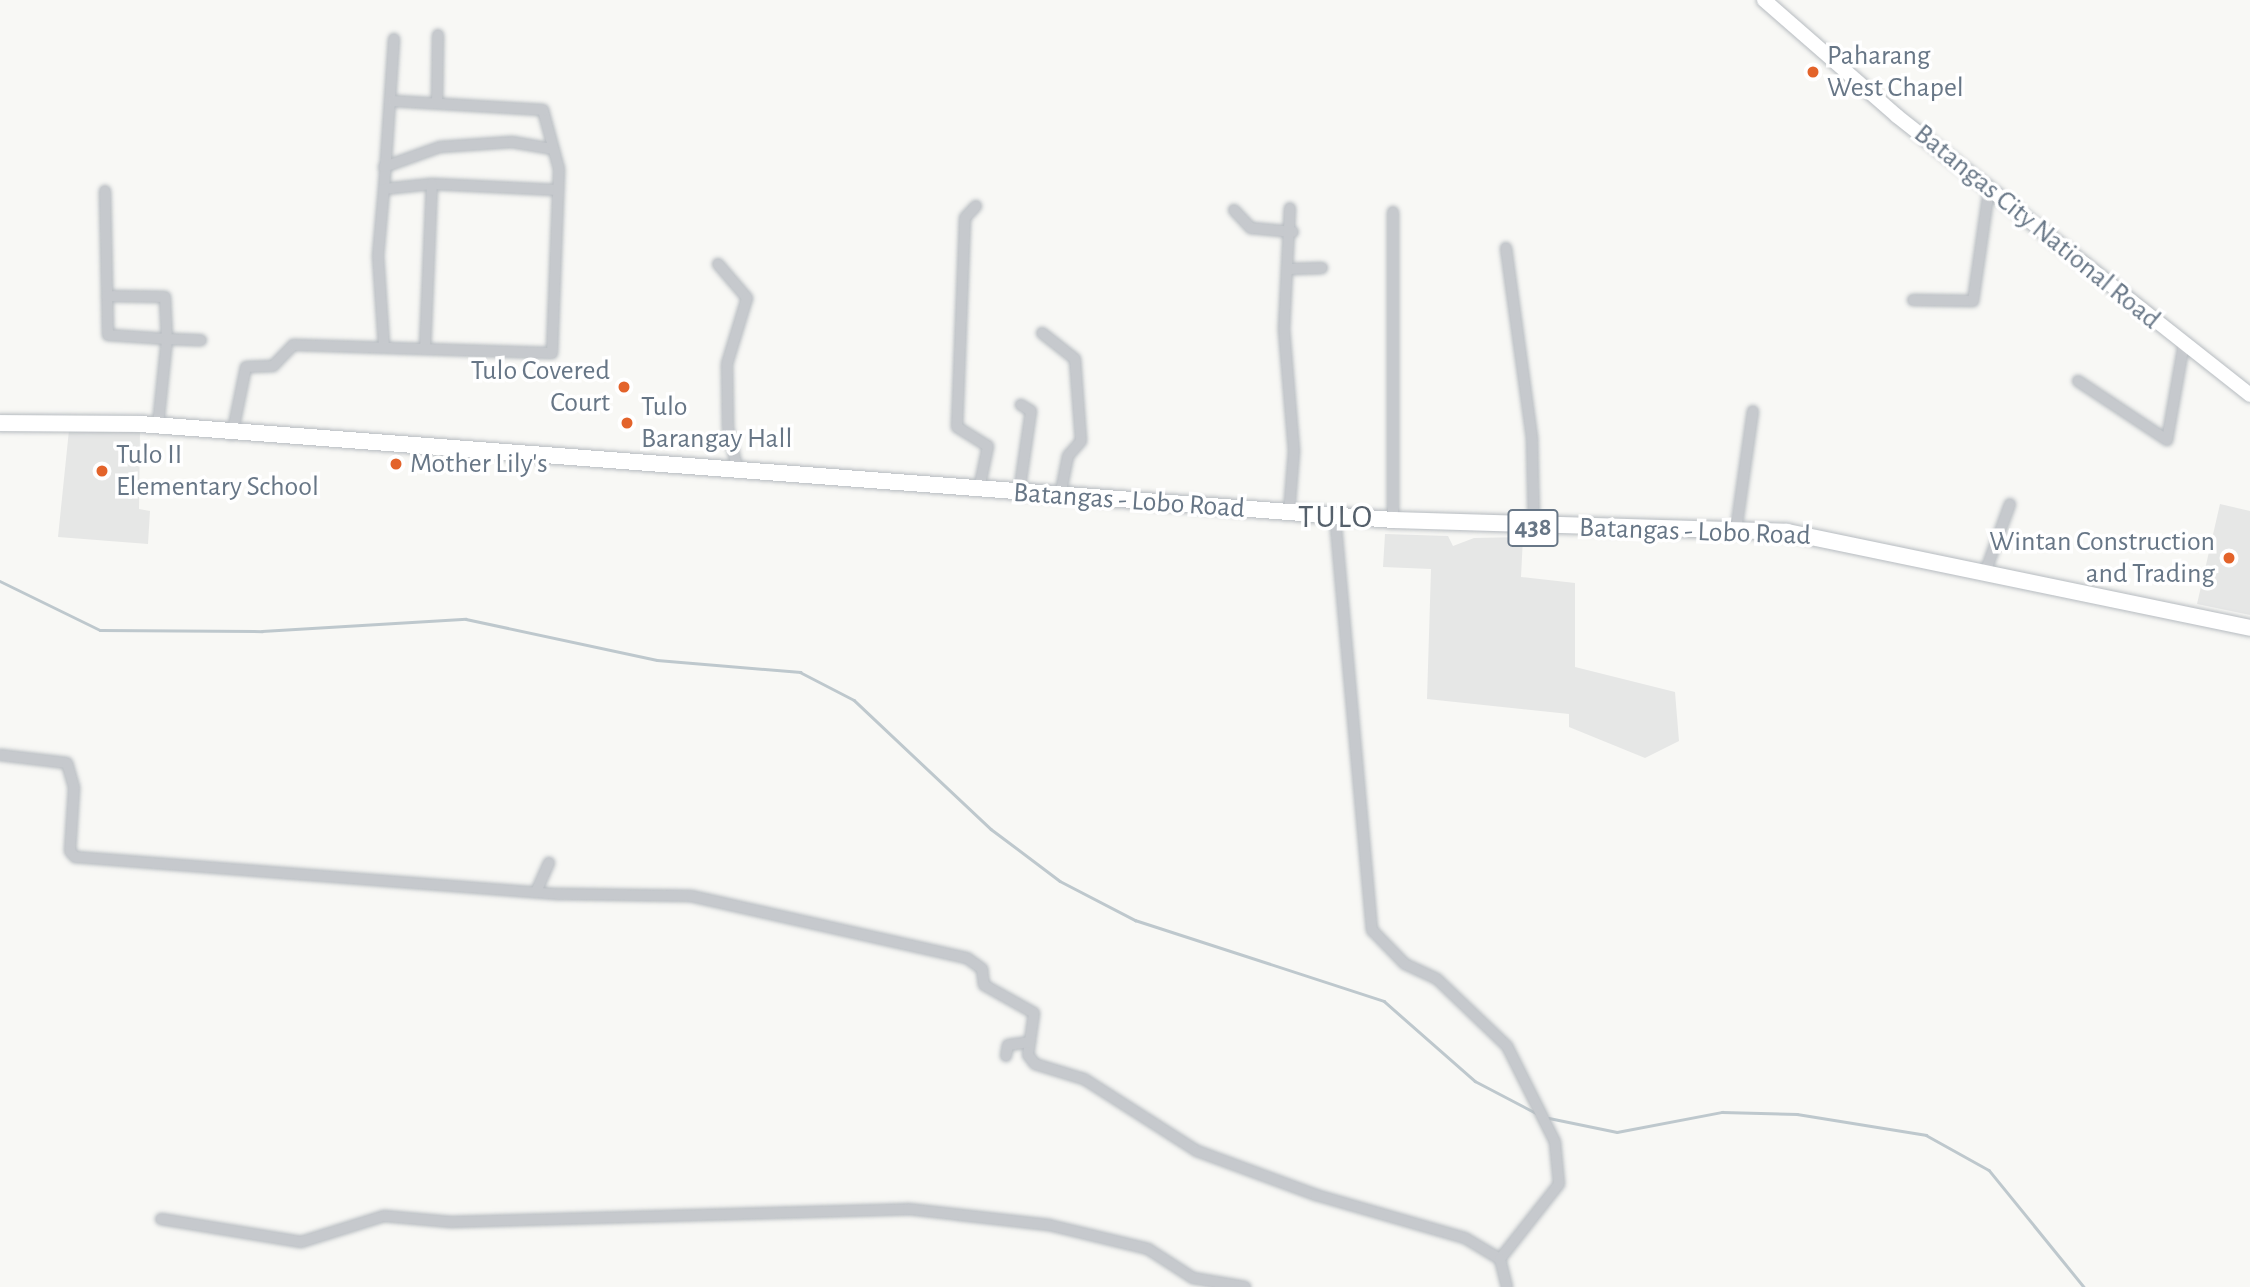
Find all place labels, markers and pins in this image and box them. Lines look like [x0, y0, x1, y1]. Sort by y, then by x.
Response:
place label: Paharang West Chapel [1827, 39, 1964, 105]
marker: Paharang West Chapel [1805, 64, 1821, 80]
place label: Tulo Covered Court [471, 354, 610, 420]
marker: Tulo Covered Court [616, 379, 632, 395]
place label: Tulo Barangay Hall [641, 390, 792, 456]
marker: Tulo Barangay Hall [619, 415, 635, 431]
place label: Tulo II Elementary School [116, 438, 319, 504]
place label: Mother Lily's [410, 447, 548, 481]
marker: Mother Lily's [388, 456, 404, 472]
marker: Tulo II Elementary School [94, 463, 110, 479]
place label: Wintan Construction and Trading [1989, 525, 2215, 591]
marker: Wintan Construction and Trading [2221, 550, 2237, 566]

